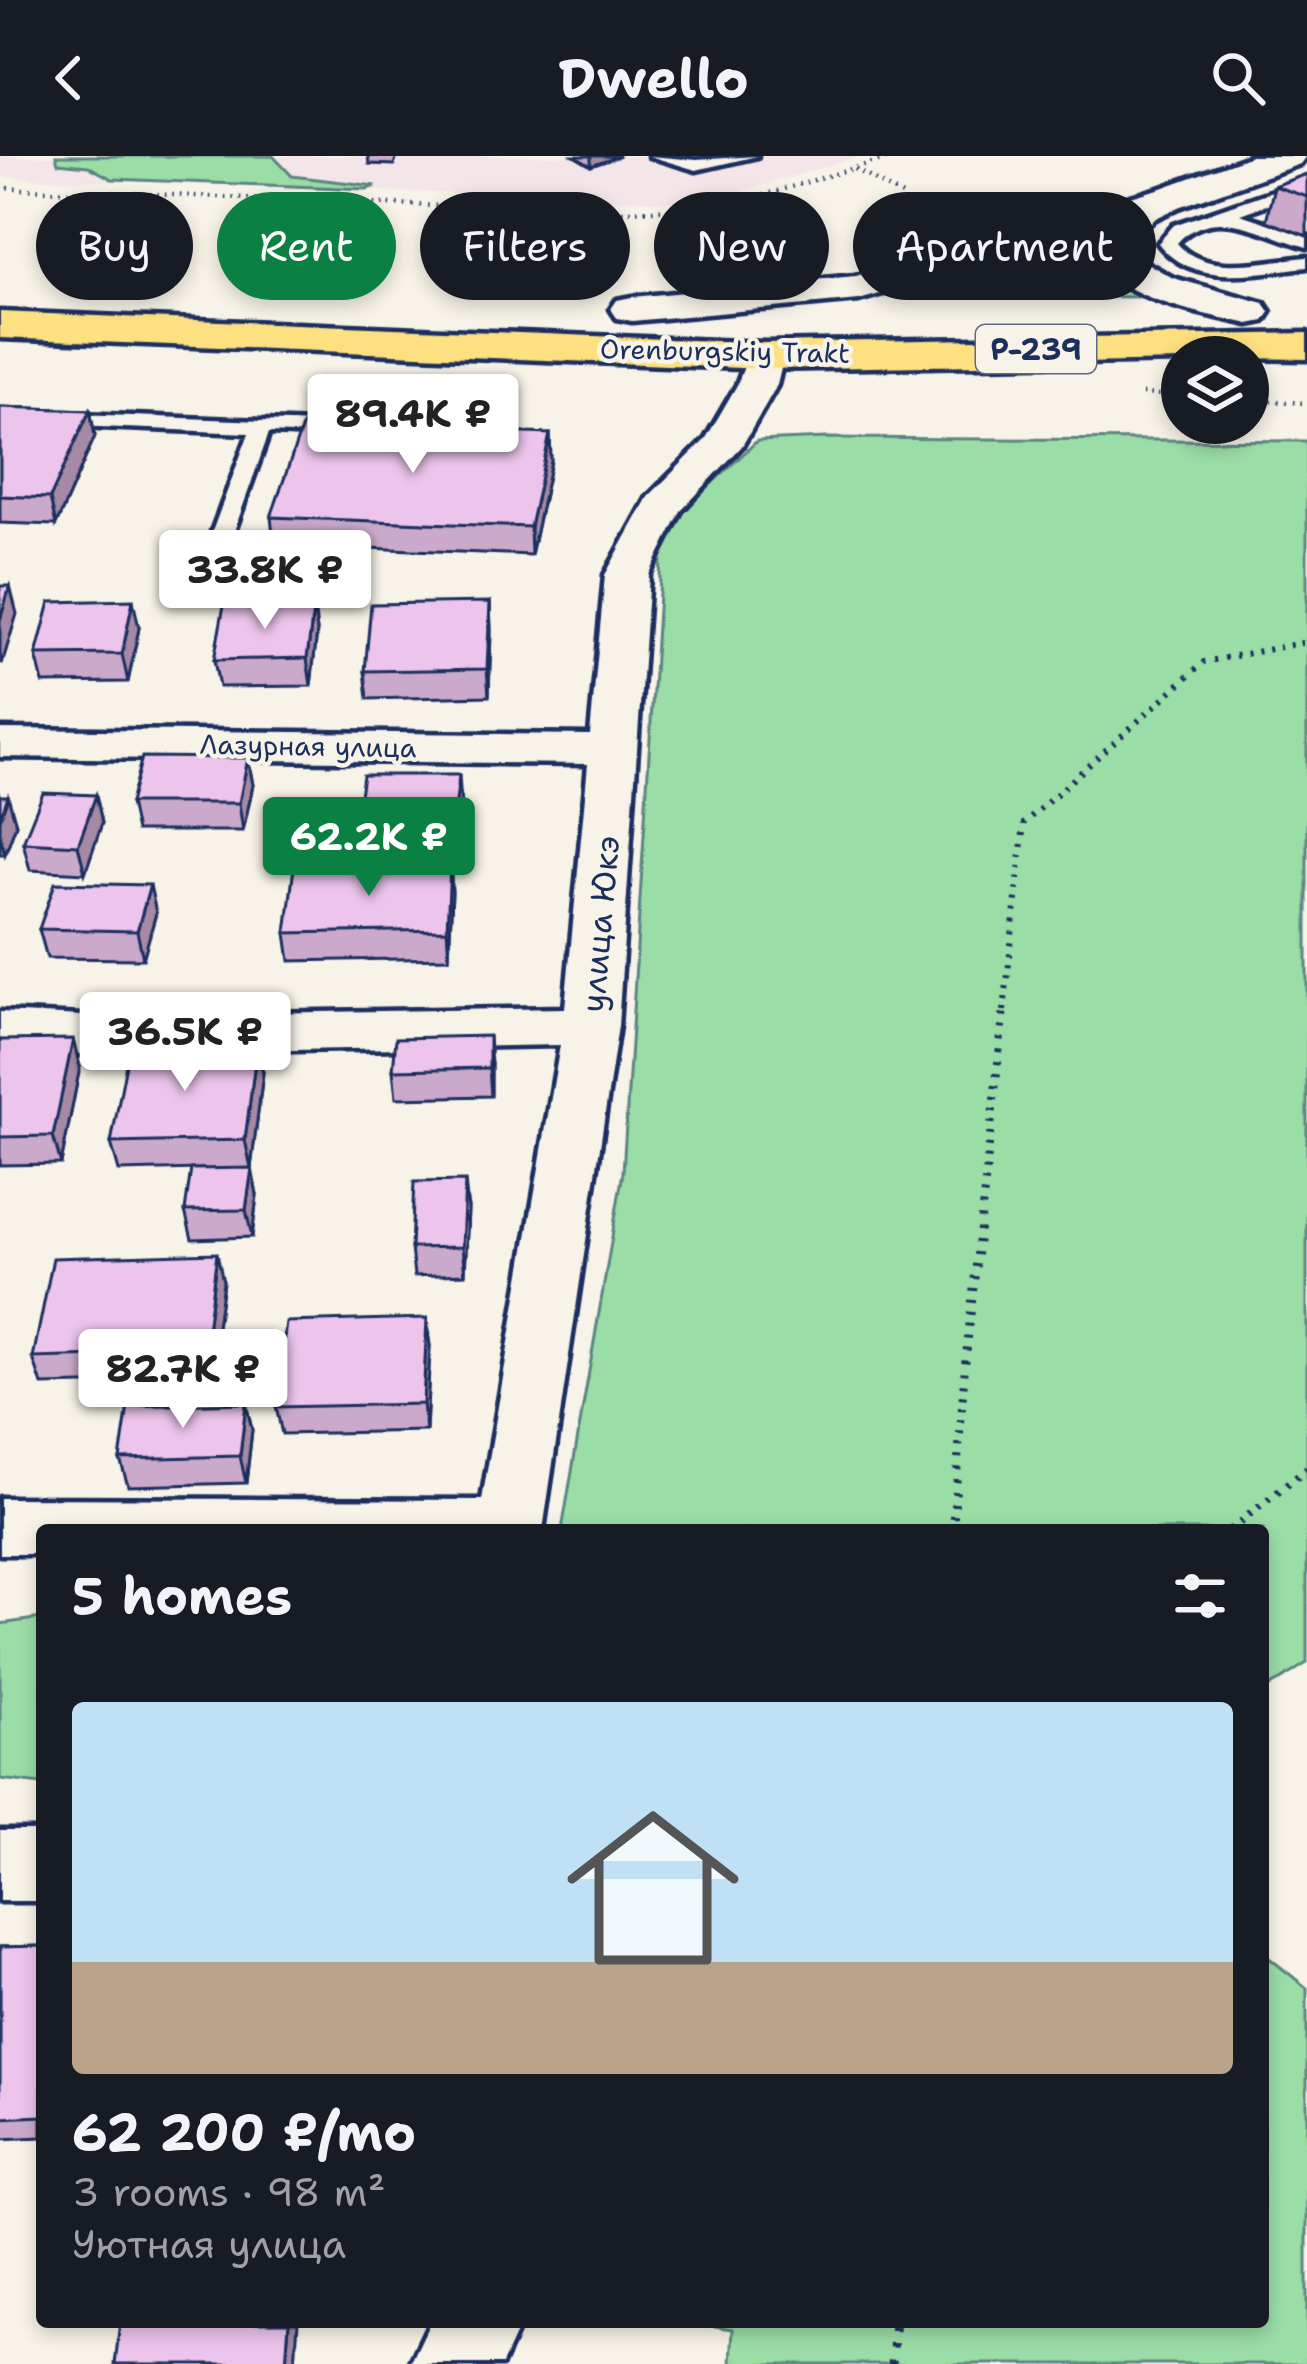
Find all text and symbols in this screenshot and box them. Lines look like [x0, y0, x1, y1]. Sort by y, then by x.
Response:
text: Dwello [558, 42, 749, 114]
icon: back [36, 45, 102, 111]
icon: search [1205, 45, 1271, 111]
chip: Buy [36, 192, 193, 300]
chip: Rent [217, 192, 396, 300]
chip: Filters [420, 192, 630, 300]
chip: New [654, 192, 829, 300]
chip: Apartment [853, 192, 1156, 300]
road number: Р-239 [976, 325, 1096, 373]
street label: Orenburgskiy Trakt [600, 330, 850, 372]
map controls [1161, 336, 1269, 444]
button: layers [1161, 336, 1269, 444]
pin: 89.4K ₽ [302, 374, 524, 476]
text: 89.4K ₽ [335, 387, 491, 439]
pin: 33.8K ₽ [154, 530, 376, 632]
text: 33.8K ₽ [186, 543, 344, 595]
street label: Лазурная улица [199, 726, 417, 766]
pin: 62.2K ₽ [258, 797, 480, 899]
text: 62.2K ₽ [290, 810, 448, 862]
street label: улица Юкэ [570, 834, 630, 1014]
pin: 36.5K ₽ [74, 992, 296, 1094]
text: 36.5K ₽ [107, 1005, 263, 1057]
pin: 82.7K ₽ [72, 1329, 294, 1431]
text: 82.7K ₽ [105, 1342, 261, 1394]
text: 5 homes [72, 1562, 292, 1630]
icon: filters [1167, 1563, 1233, 1629]
icon: home [545, 1780, 761, 1996]
text: 62 200 ₽/mo [72, 2098, 416, 2166]
text: 3 rooms · 98 m² [72, 2166, 385, 2218]
text: Уютная улица [72, 2218, 346, 2270]

